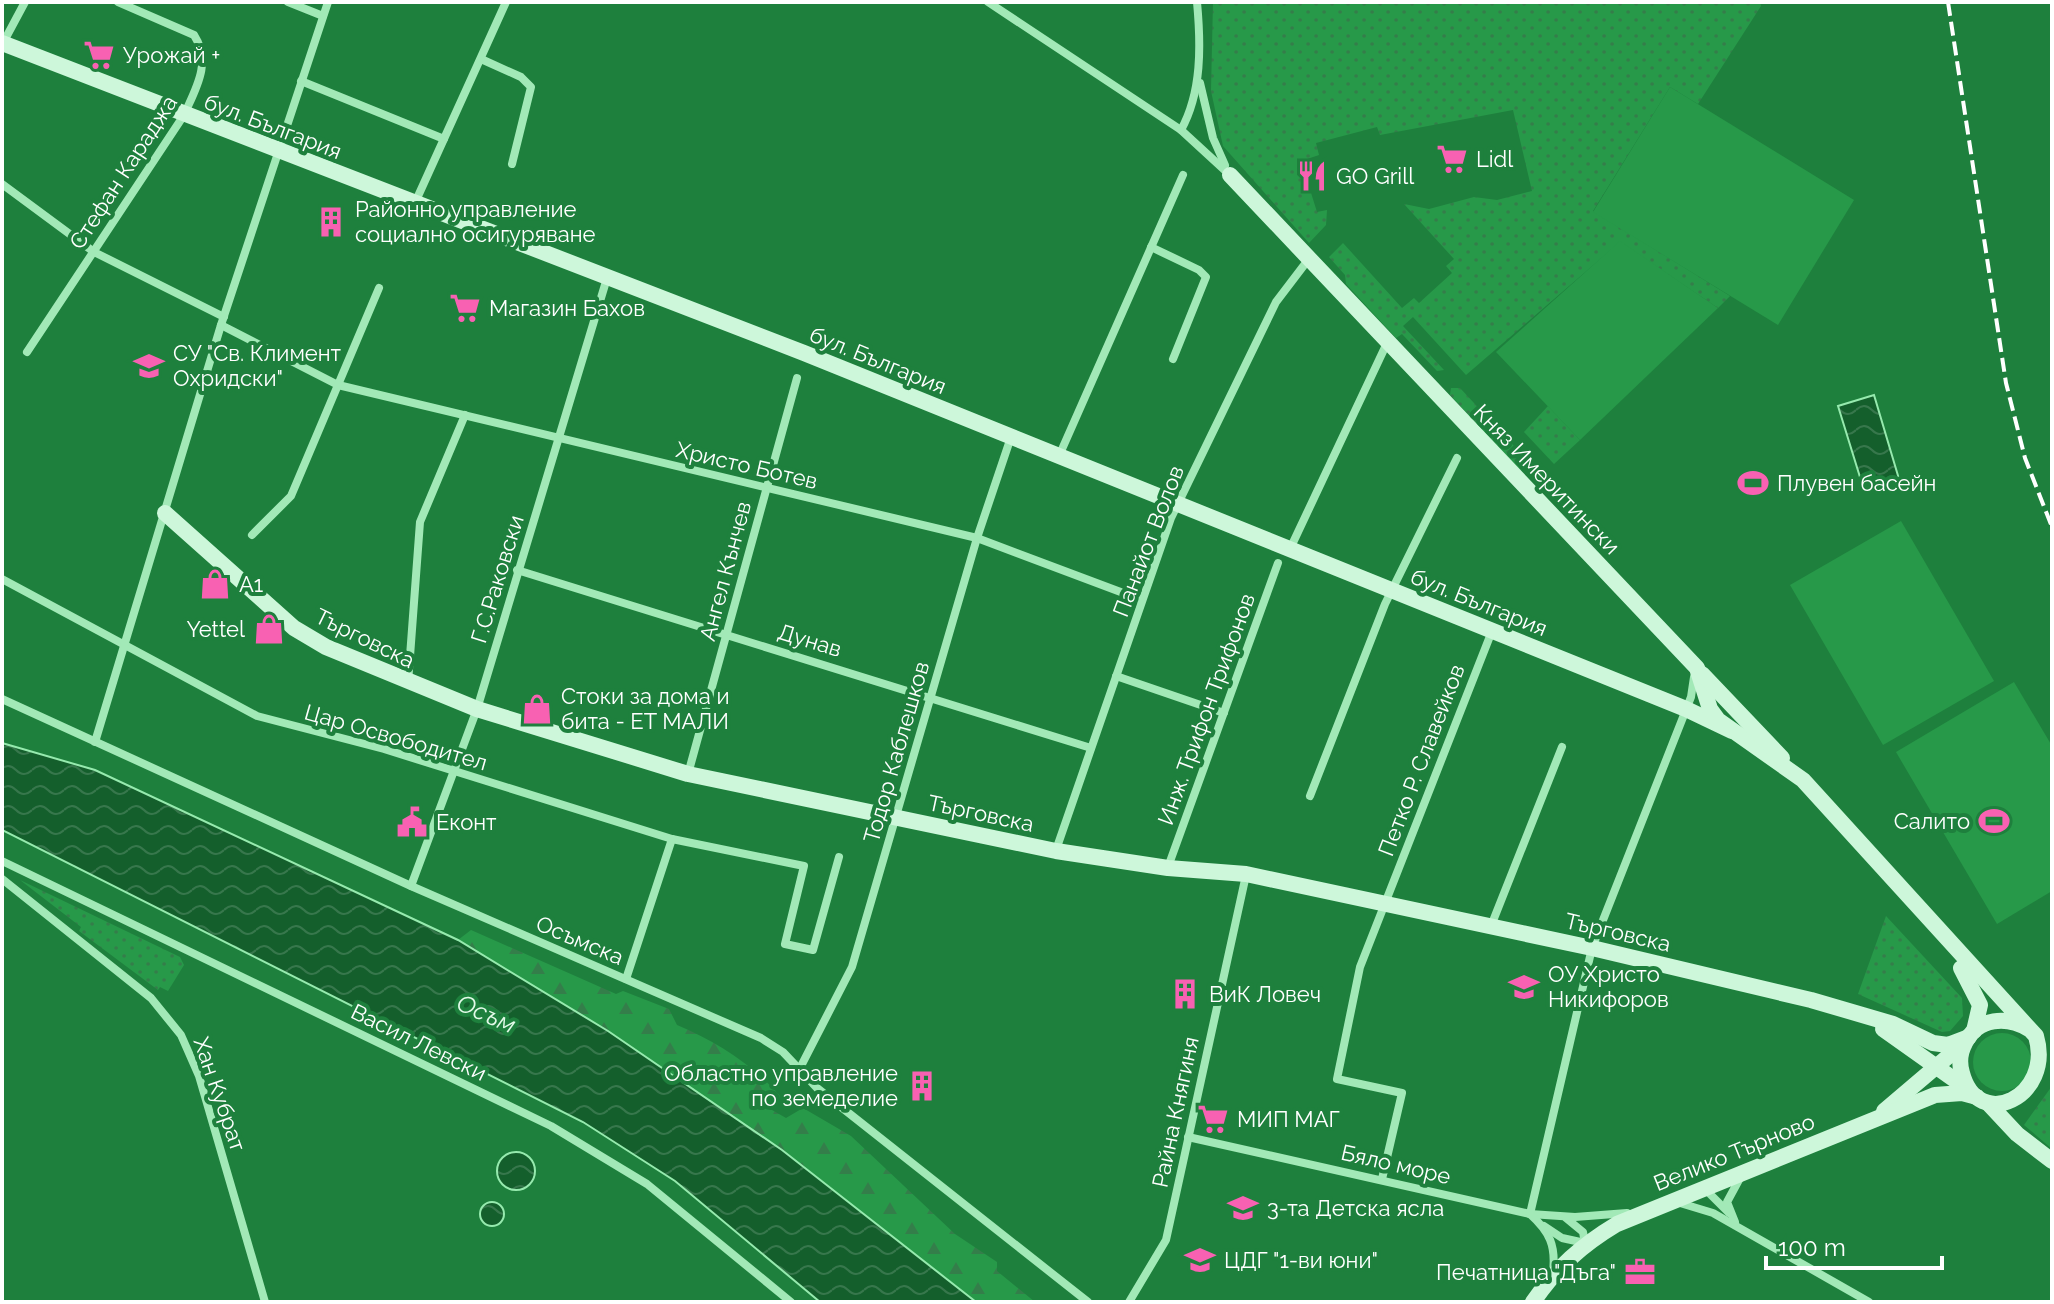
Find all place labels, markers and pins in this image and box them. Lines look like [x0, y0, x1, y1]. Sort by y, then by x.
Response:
supermarket icon: Урожай + [82, 38, 116, 72]
place label: Урожай + [123, 42, 220, 68]
supermarket icon: Lidl [1435, 142, 1469, 176]
place label: Lidl [1476, 146, 1513, 172]
restaurant icon: GO Grill [1295, 159, 1329, 193]
place label: GO Grill [1336, 163, 1414, 189]
place label: Районно управление социално осигуряване [355, 196, 596, 247]
building icon: Районно управление социално осигуряване [314, 205, 348, 239]
supermarket icon: Магазин Бахов [448, 291, 482, 325]
place label: Магазин Бахов [489, 295, 645, 321]
place label: СУ "Св. Климент Охридски" [173, 340, 342, 391]
school or university icon: СУ "Св. Климент Охридски" [132, 349, 166, 383]
sports icon: Плувен басейн [1736, 466, 1770, 500]
place label: Плувен басейн [1777, 470, 1936, 496]
shop icon: A1 [198, 567, 232, 601]
place label: A1 [239, 571, 263, 597]
shop icon: Yettel [252, 612, 286, 646]
place label: Yettel [186, 616, 245, 642]
place label: Стоки за дома и бита - ЕТ МАЛИ [561, 683, 729, 734]
shop icon: Стоки за дома и бита - ЕТ МАЛИ [520, 692, 554, 726]
sports icon: Салито [1977, 804, 2011, 838]
public building icon: Еконт [395, 805, 429, 839]
place label: Салито [1894, 808, 1970, 834]
place label: Еконт [436, 809, 497, 835]
place label: ОУ Христо Никифоров [1548, 961, 1669, 1012]
school or university icon: ОУ Христо Никифоров [1507, 970, 1541, 1004]
building icon: ВиК Ловеч [1168, 977, 1202, 1011]
place label: ВиК Ловеч [1209, 981, 1321, 1007]
place label: Областно управление по земеделие [664, 1060, 898, 1111]
building icon: Областно управление по земеделие [905, 1069, 939, 1103]
supermarket icon: МИП МАГ [1196, 1102, 1230, 1136]
place label: МИП МАГ [1237, 1106, 1340, 1132]
school or university icon: 3-та Детска ясла [1226, 1191, 1260, 1225]
place label: 3-та Детска ясла [1267, 1195, 1444, 1221]
school or university icon: ЦДГ "1-ви юни" [1183, 1243, 1217, 1277]
place label: ЦДГ "1-ви юни" [1224, 1247, 1378, 1273]
office icon: Печатница "Дъга" [1623, 1255, 1657, 1289]
place label: Печатница "Дъга" [1436, 1259, 1616, 1285]

